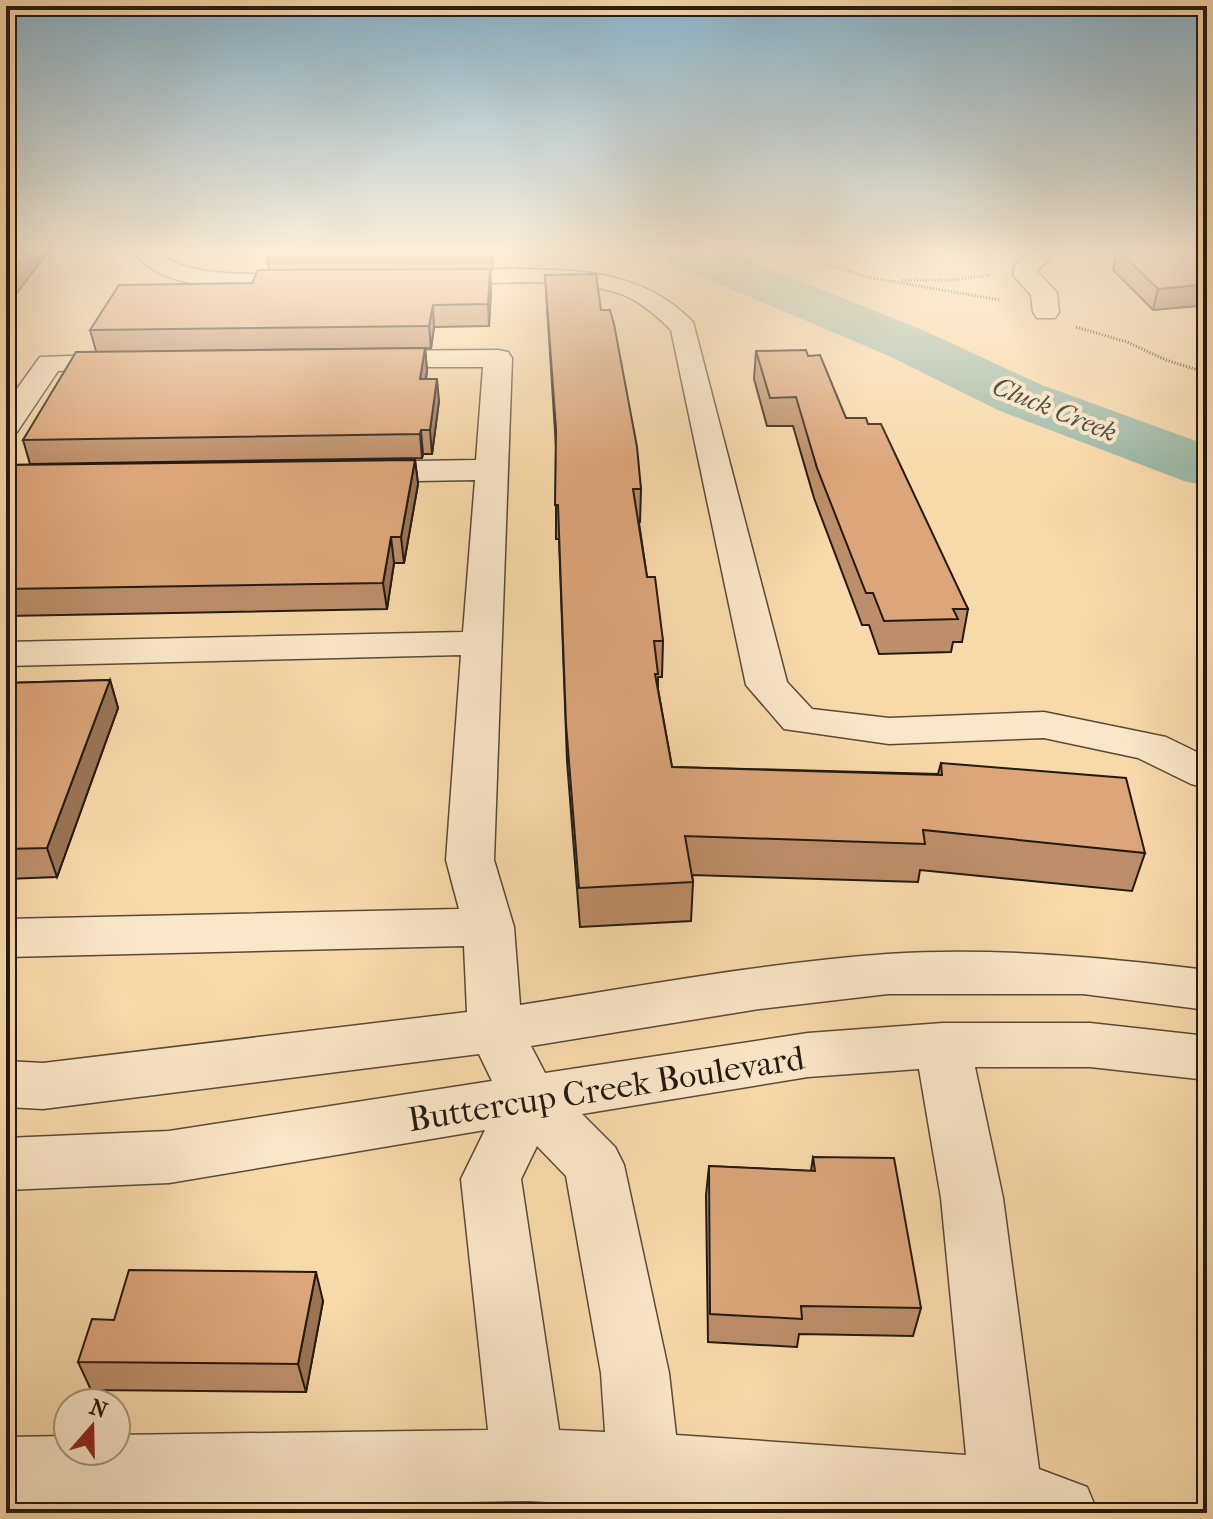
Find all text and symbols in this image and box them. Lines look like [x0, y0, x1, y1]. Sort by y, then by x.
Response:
water label: Cluck Creek [988, 370, 1121, 448]
street label: Buttercup Creek Boulevard [405, 1038, 808, 1140]
north arrow [52, 1387, 132, 1467]
text: N [86, 1394, 111, 1424]

